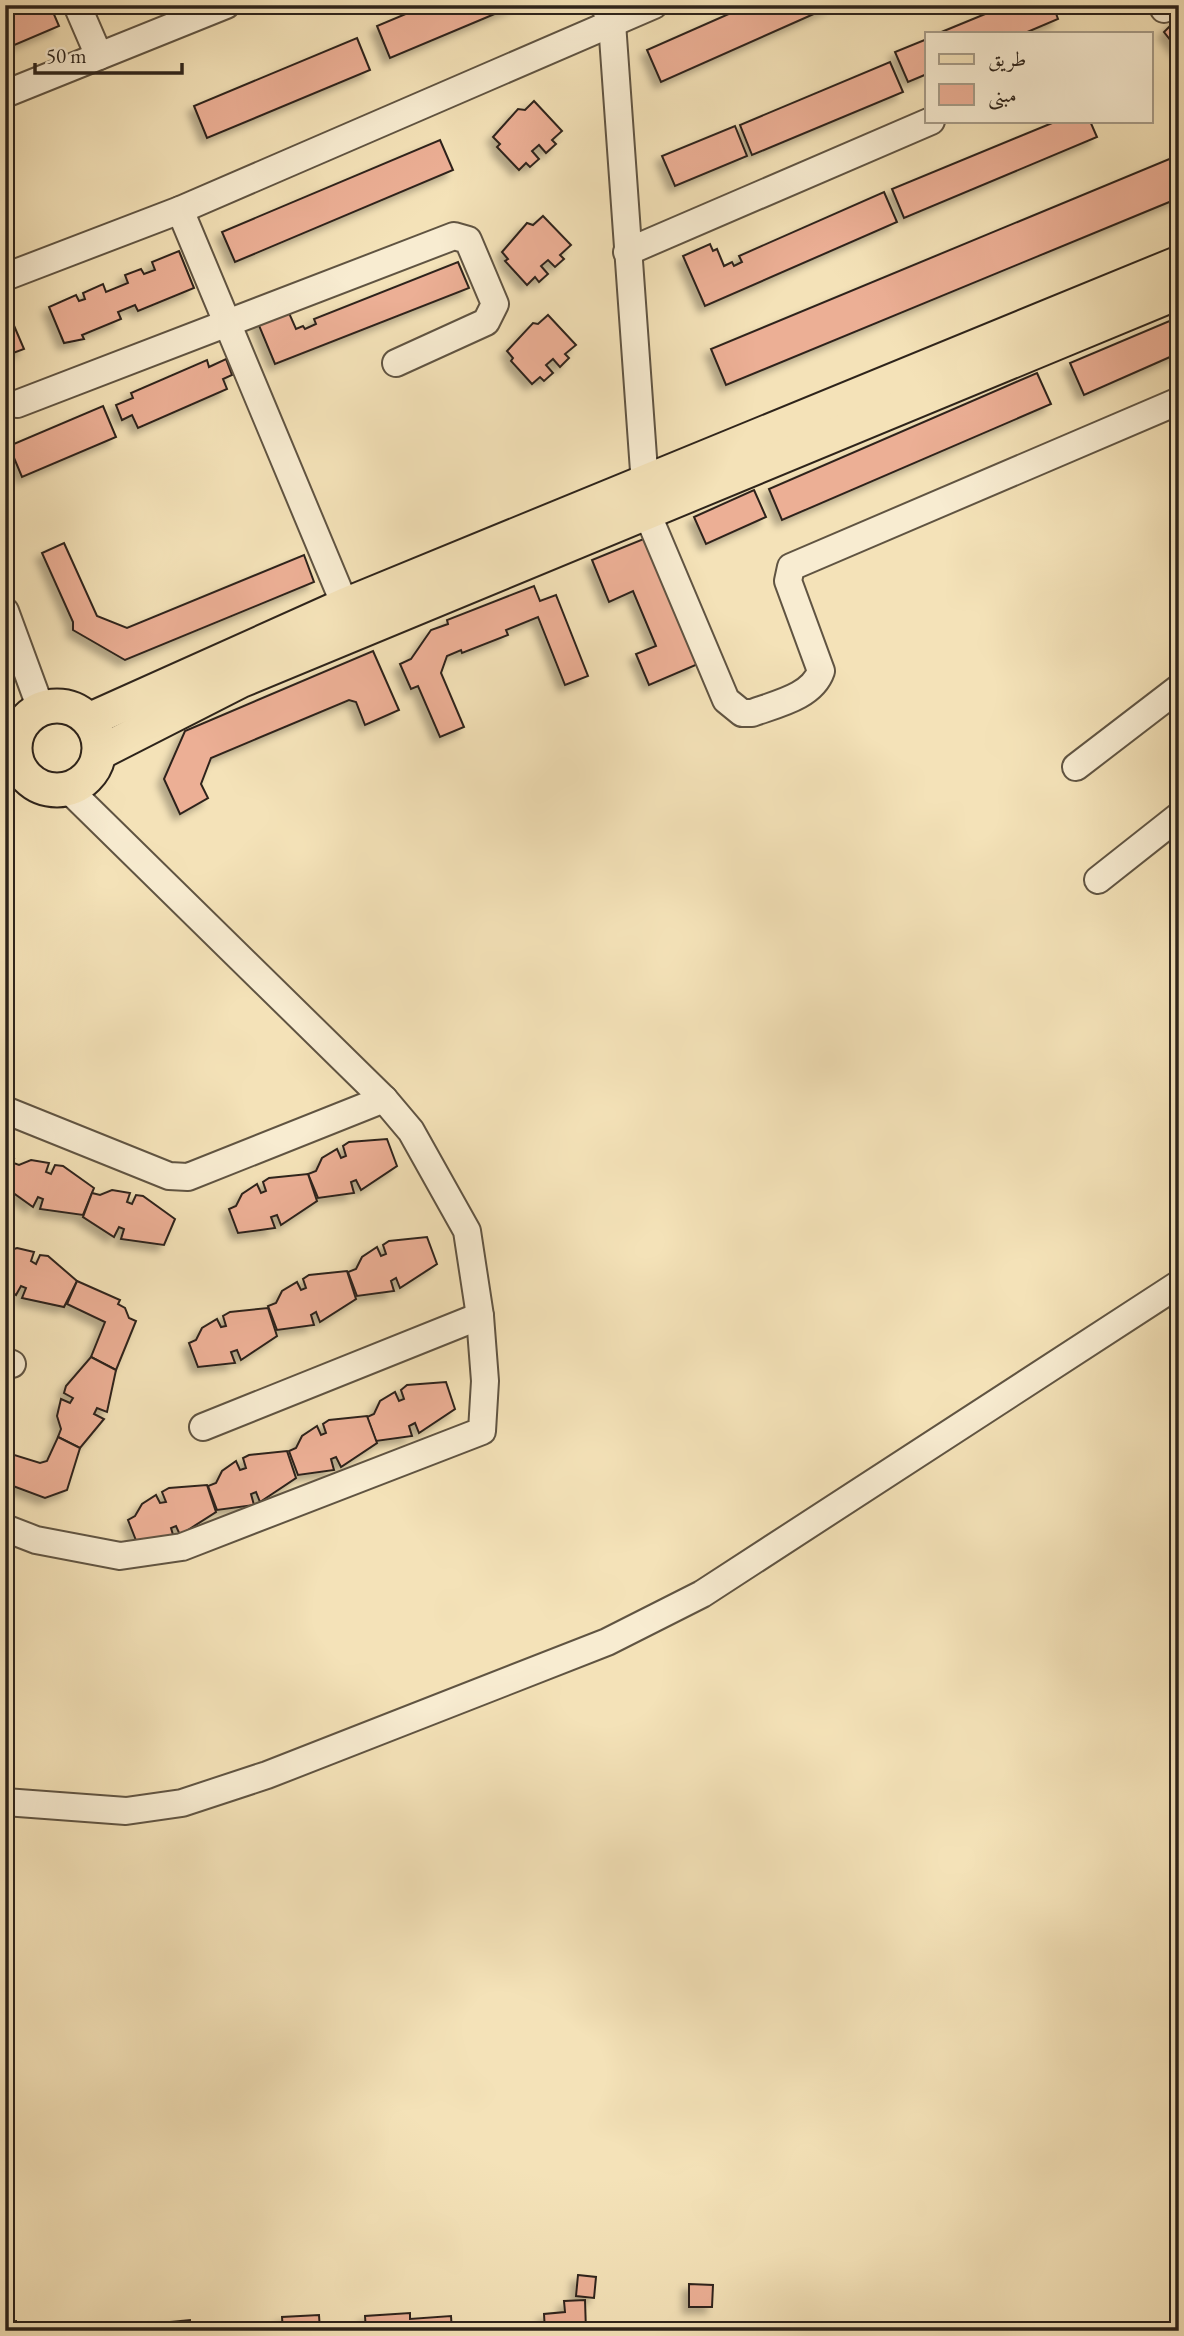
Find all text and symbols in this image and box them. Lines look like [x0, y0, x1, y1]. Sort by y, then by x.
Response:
scale bar [35, 32, 182, 76]
legend [925, 32, 1152, 122]
text: 50 m [46, 42, 87, 69]
text: طريق [988, 45, 1026, 72]
text: مبنى [988, 81, 1017, 110]

